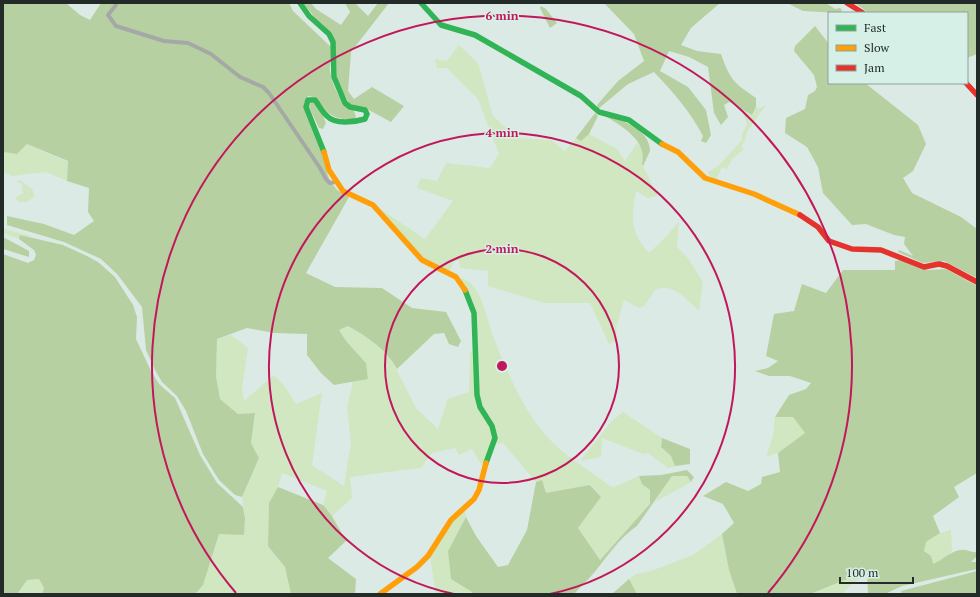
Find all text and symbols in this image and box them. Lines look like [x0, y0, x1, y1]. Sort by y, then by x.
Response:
text: 6 min [486, 8, 519, 23]
legend [828, 12, 968, 84]
text: Fast [864, 20, 887, 35]
text: Slow [864, 40, 890, 55]
text: Jam [864, 60, 885, 75]
text: 4 min [486, 125, 519, 140]
text: 2 min [486, 241, 519, 256]
centre of rings [495, 359, 509, 373]
scale bar [840, 559, 913, 585]
text: 100 m [846, 565, 879, 580]

